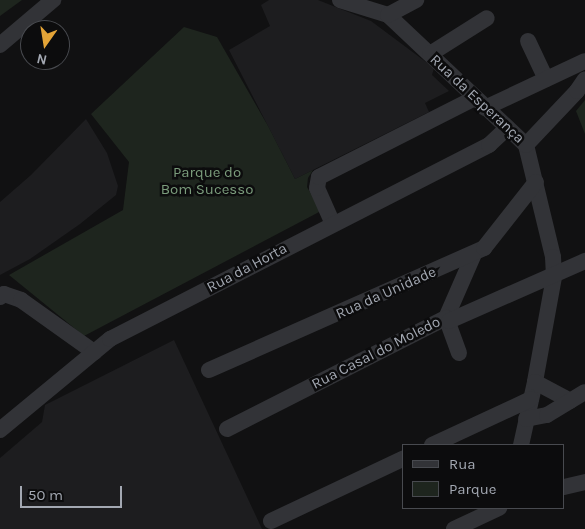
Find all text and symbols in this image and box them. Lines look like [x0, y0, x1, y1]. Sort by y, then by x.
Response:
north arrow [20, 20, 70, 70]
text: N [35, 50, 49, 69]
street label: Rua da Esperança [426, 51, 528, 147]
park label: Parque do Bom Sucesso [161, 163, 253, 198]
street label: Rua da Horta [204, 239, 290, 297]
street label: Rua da Unidade [333, 263, 439, 323]
street label: Rua Casal do Moledo [309, 313, 443, 393]
legend [402, 444, 565, 509]
text: Rua [449, 455, 476, 473]
scale bar [22, 476, 125, 508]
text: Parque [449, 480, 497, 498]
text: 50 m [28, 486, 63, 504]

